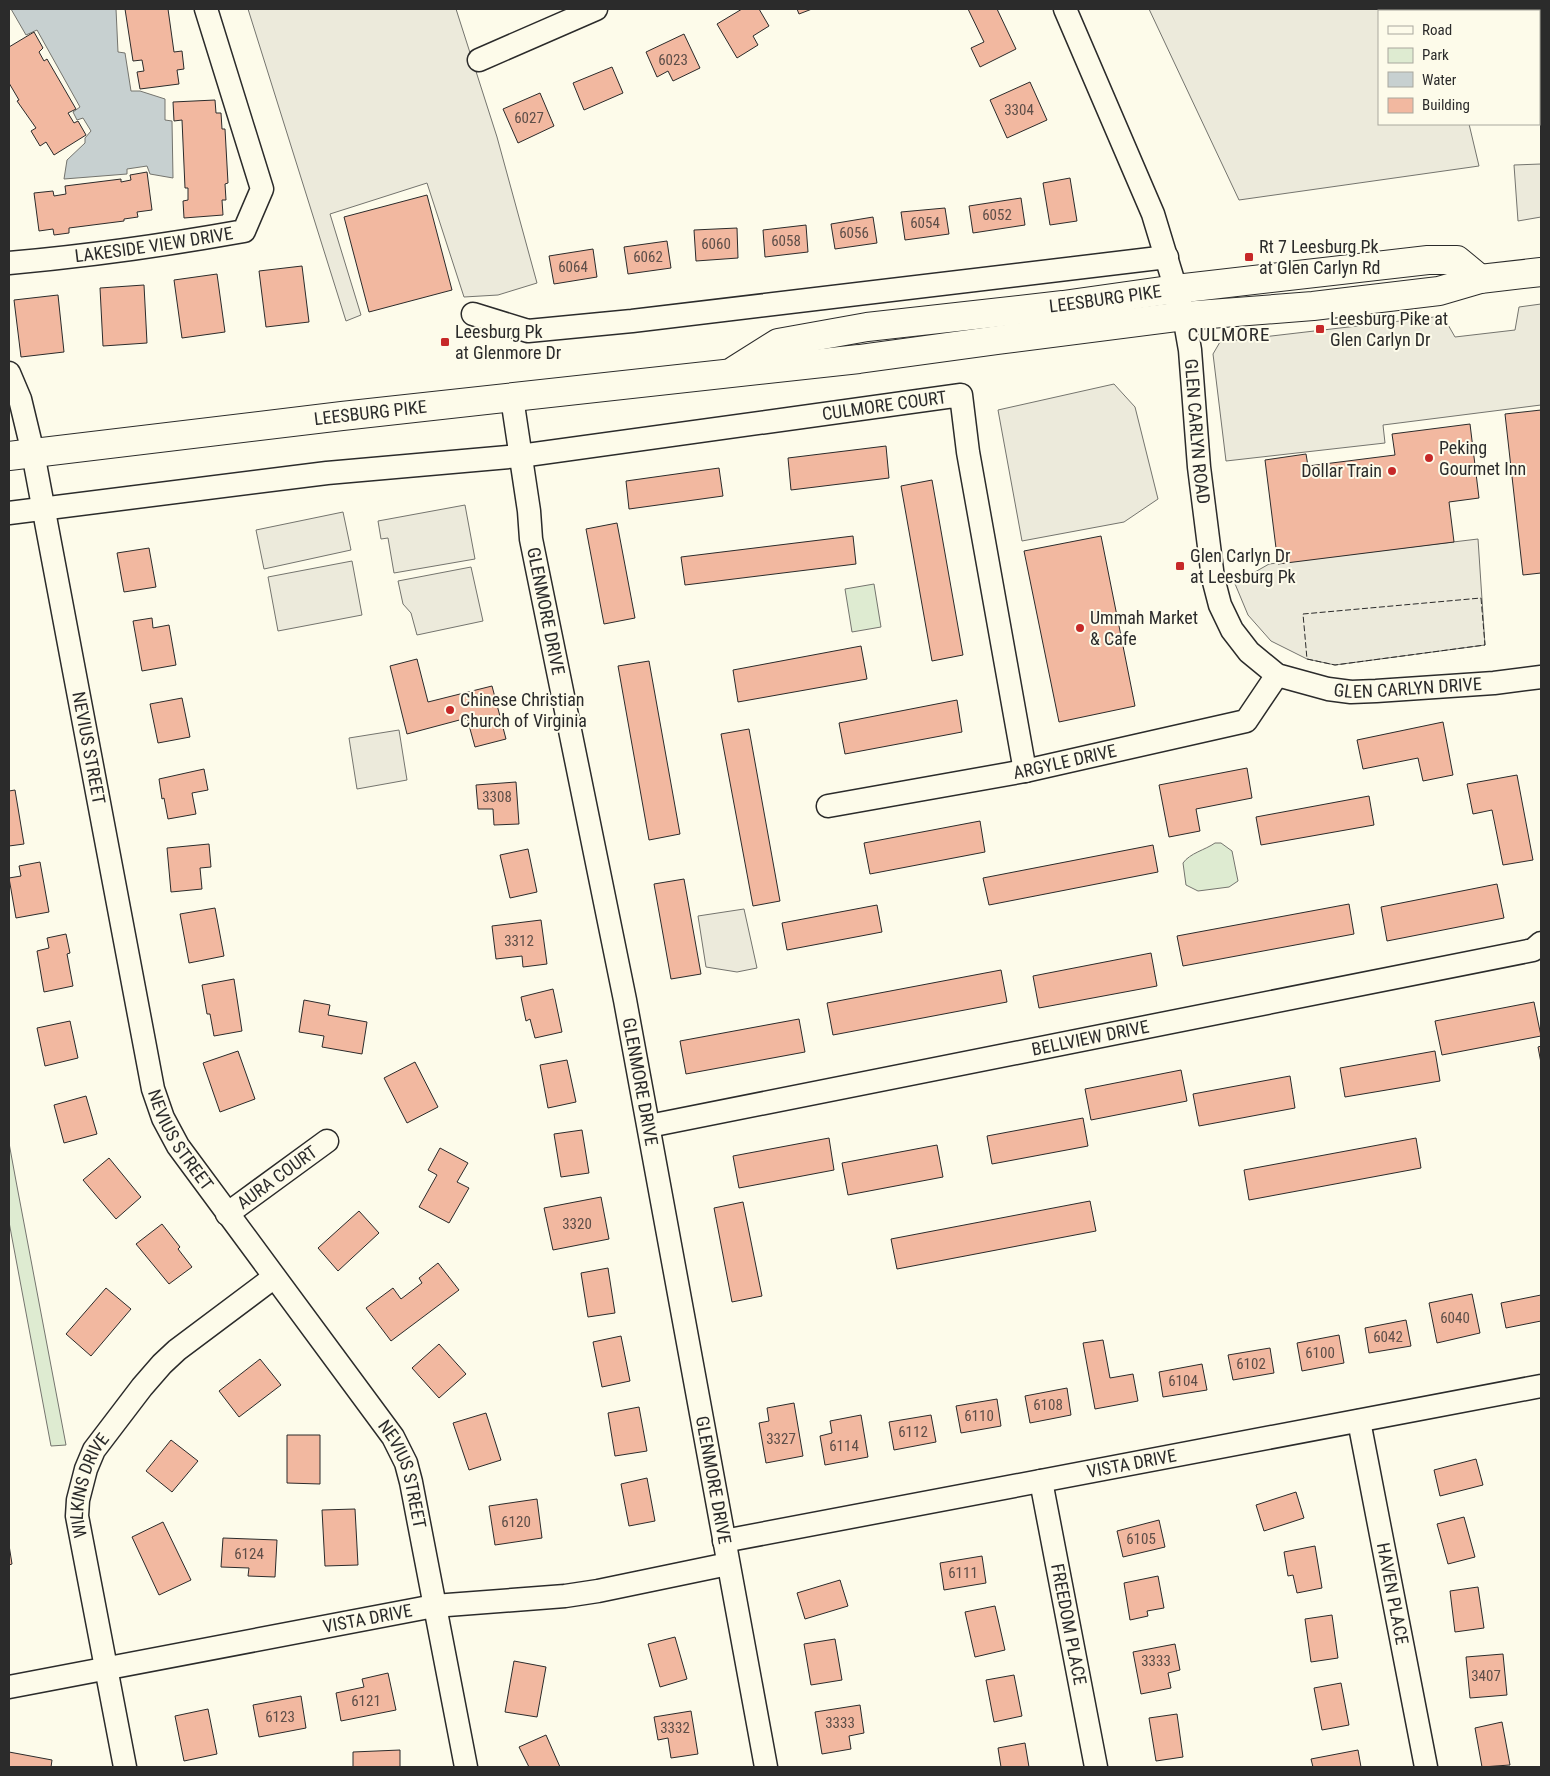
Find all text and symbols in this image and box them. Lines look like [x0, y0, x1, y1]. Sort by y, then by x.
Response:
legend [1378, 10, 1540, 125]
text: Road [1422, 21, 1452, 39]
text: Park [1422, 46, 1449, 64]
house number: 6023 [658, 51, 688, 69]
text: Water [1422, 71, 1457, 89]
text: Building [1422, 96, 1470, 114]
house number: 3304 [1004, 101, 1034, 119]
house number: 6027 [514, 109, 544, 127]
house number: 6052 [982, 206, 1012, 224]
house number: 6054 [910, 214, 940, 232]
street label: LAKESIDE VIEW DRIVE [73, 222, 235, 266]
house number: 6056 [839, 224, 869, 242]
house number: 6058 [771, 232, 801, 250]
house number: 6060 [701, 235, 731, 253]
place label: Rt 7 Leesburg Pk at Glen Carlyn Rd [1259, 236, 1380, 278]
house number: 6062 [633, 248, 663, 266]
marker: Rt 7 Leesburg Pk at Glen Carlyn Rd [1243, 251, 1255, 263]
house number: 6064 [558, 258, 588, 276]
street label: LEESBURG PIKE [1048, 280, 1163, 317]
place label: Leesburg Pike at Glen Carlyn Dr [1330, 308, 1448, 350]
place label: Leesburg Pk at Glenmore Dr [455, 321, 562, 363]
district label: CULMORE [1188, 323, 1270, 346]
marker: Leesburg Pike at Glen Carlyn Dr [1314, 323, 1326, 335]
marker: Leesburg Pk at Glenmore Dr [439, 336, 451, 348]
street label: GLEN CARLYN ROAD [1181, 358, 1215, 505]
street label: CULMORE COURT [821, 386, 948, 424]
street label: LEESBURG PIKE [313, 396, 428, 429]
place label: Peking Gourmet Inn [1439, 437, 1526, 479]
marker: Peking Gourmet Inn [1423, 452, 1435, 464]
place label: Dollar Train [1301, 460, 1382, 481]
marker: Dollar Train [1386, 465, 1398, 477]
street label: GLENMORE DRIVE [523, 545, 569, 677]
place label: Glen Carlyn Dr at Leesburg Pk [1190, 545, 1296, 587]
marker: Glen Carlyn Dr at Leesburg Pk [1174, 560, 1186, 572]
place label: Ummah Market & Cafe [1090, 607, 1198, 649]
marker: Ummah Market & Cafe [1074, 622, 1086, 634]
street label: GLEN CARLYN DRIVE [1333, 673, 1482, 702]
place label: Chinese Christian Church of Virginia [460, 689, 587, 731]
street label: NEVIUS STREET [68, 690, 110, 806]
marker: Chinese Christian Church of Virginia [444, 704, 456, 716]
street label: ARGYLE DRIVE [1012, 740, 1118, 783]
house number: 3308 [482, 788, 512, 806]
house number: 3312 [504, 932, 534, 950]
street label: GLENMORE DRIVE [618, 1016, 663, 1147]
street label: BELLVIEW DRIVE [1030, 1016, 1151, 1060]
street label: NEVIUS STREET [144, 1086, 218, 1194]
street label: AURA COURT [233, 1141, 321, 1213]
house number: 3320 [562, 1215, 592, 1233]
house number: 6040 [1440, 1309, 1470, 1327]
house number: 6042 [1373, 1328, 1403, 1346]
house number: 6100 [1305, 1344, 1335, 1362]
house number: 6102 [1236, 1355, 1266, 1373]
house number: 6104 [1168, 1372, 1198, 1390]
house number: 6108 [1033, 1396, 1063, 1414]
house number: 6110 [964, 1407, 994, 1425]
street label: GLENMORE DRIVE [692, 1414, 736, 1546]
street label: NEVIUS STREET [374, 1416, 431, 1530]
house number: 6112 [898, 1423, 928, 1441]
street label: WILKINS DRIVE [66, 1429, 113, 1540]
house number: 3327 [766, 1430, 796, 1448]
house number: 6114 [829, 1437, 859, 1455]
street label: VISTA DRIVE [1085, 1444, 1178, 1482]
house number: 6120 [501, 1513, 531, 1531]
house number: 6105 [1126, 1530, 1156, 1548]
street label: HAVEN PLACE [1373, 1541, 1413, 1647]
house number: 6124 [234, 1545, 264, 1563]
street label: FREEDOM PLACE [1047, 1562, 1091, 1687]
house number: 6111 [948, 1564, 978, 1582]
street label: VISTA DRIVE [321, 1599, 414, 1637]
house number: 3333 [1141, 1652, 1171, 1670]
house number: 3407 [1471, 1667, 1501, 1685]
house number: 6121 [351, 1692, 381, 1710]
house number: 6123 [265, 1708, 295, 1726]
house number: 3333 [825, 1714, 855, 1732]
house number: 3332 [660, 1719, 690, 1737]

